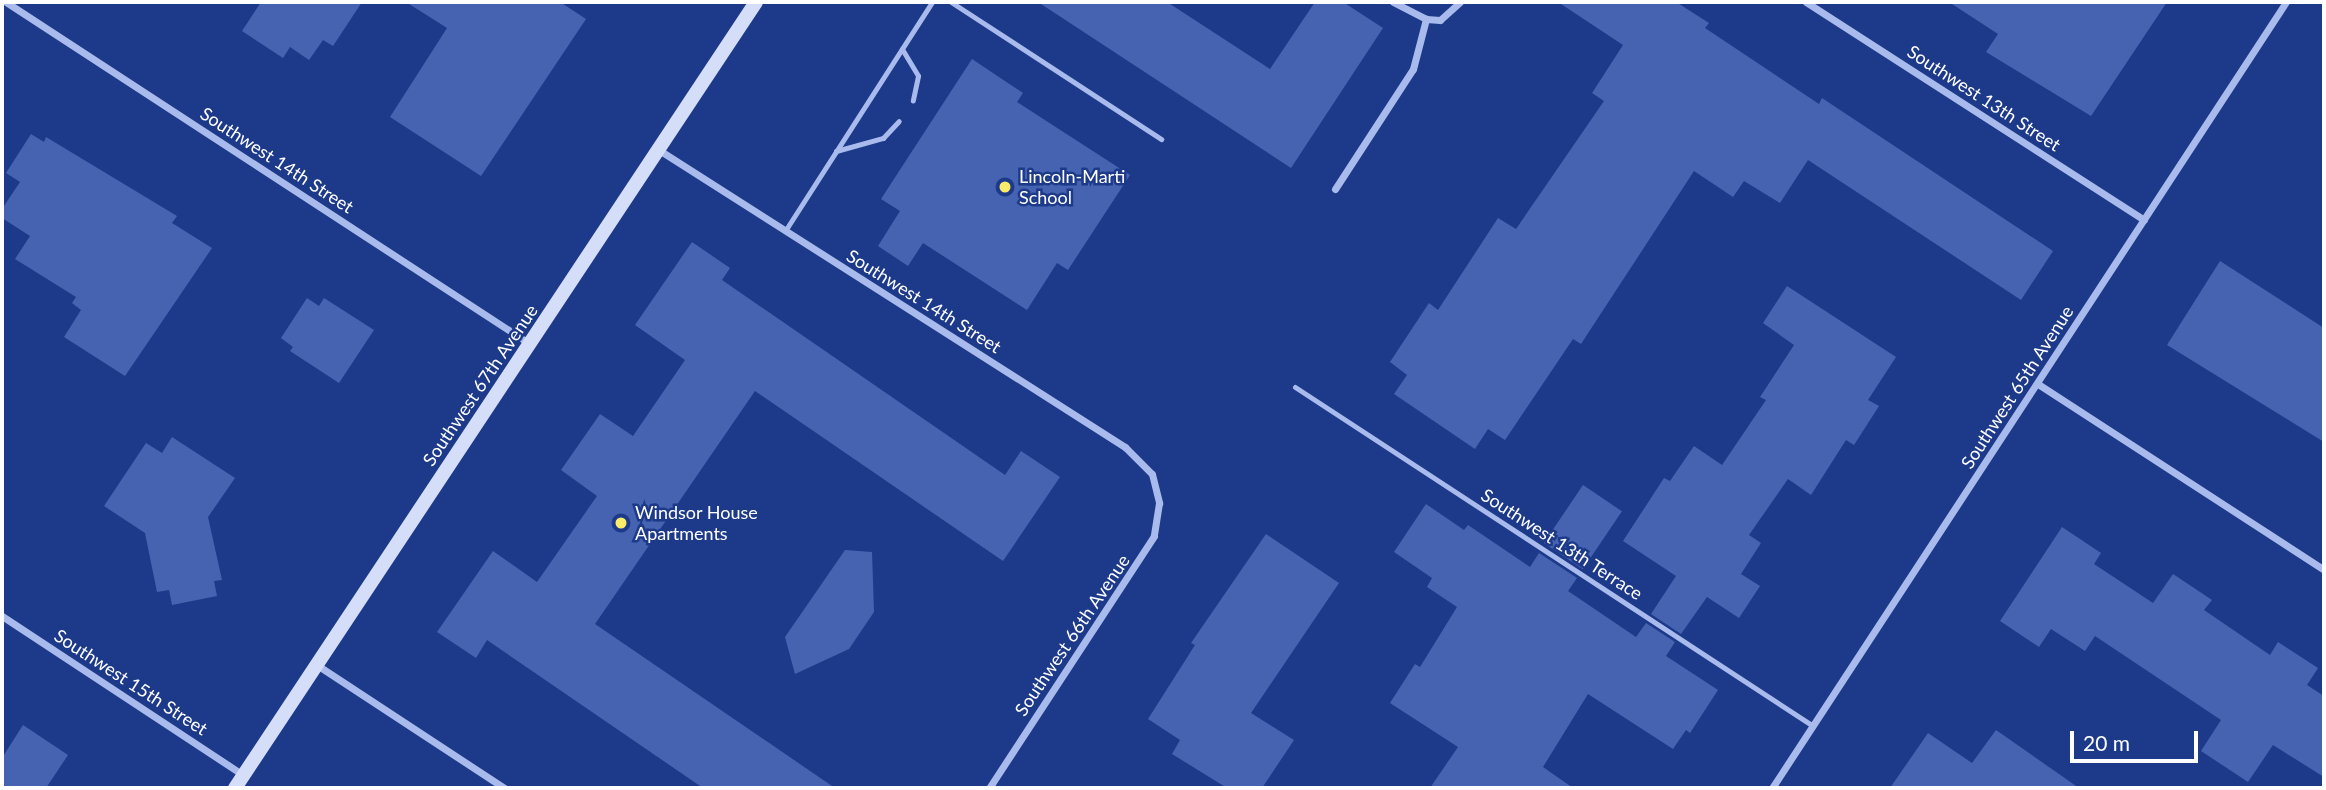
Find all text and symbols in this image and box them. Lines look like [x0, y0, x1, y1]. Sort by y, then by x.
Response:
street label: Southwest 13th Street [1903, 40, 2065, 156]
street label: Southwest 14th Street [196, 102, 358, 218]
place label: Lincoln-Marti School [1019, 166, 1125, 208]
marker: Lincoln-Marti School [997, 179, 1013, 195]
street label: Southwest 14th Street [843, 245, 1005, 357]
street label: Southwest 67th Avenue [418, 300, 542, 470]
street label: Southwest 65th Avenue [1956, 301, 2078, 473]
street label: Southwest 13th Terrace [1477, 484, 1647, 604]
place label: Windsor House Apartments [635, 502, 758, 544]
marker: Windsor House Apartments [613, 515, 629, 531]
street label: Southwest 66th Avenue [1010, 550, 1134, 720]
street label: Southwest 15th Street [50, 624, 212, 740]
scale bar [2074, 716, 2202, 760]
text: 20 m [2083, 730, 2130, 755]

